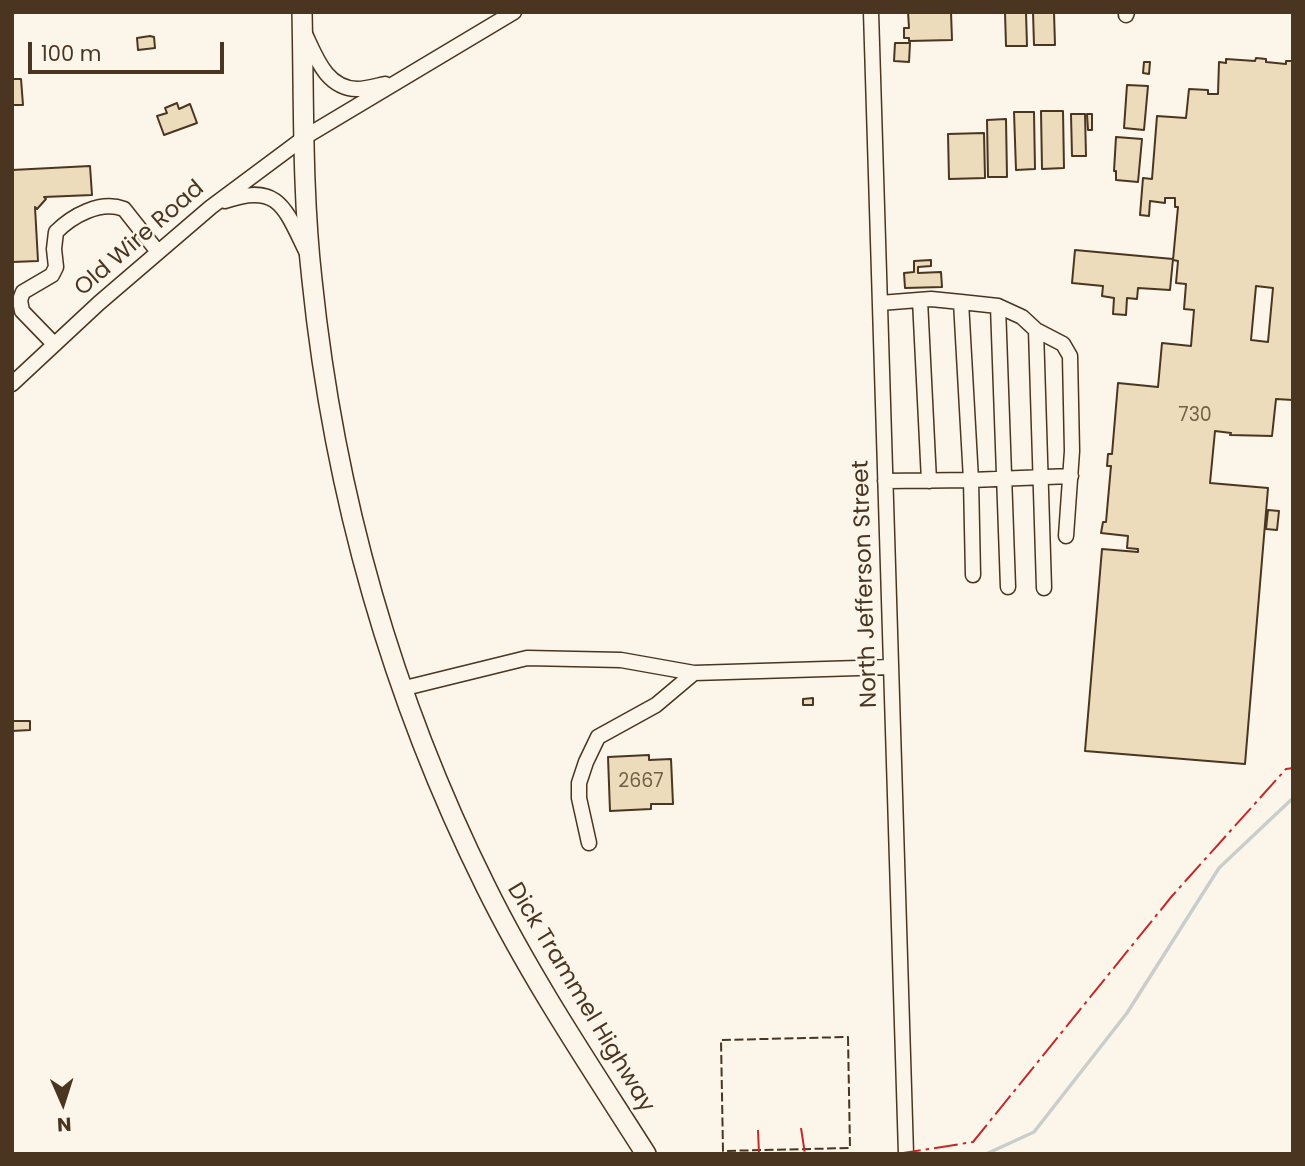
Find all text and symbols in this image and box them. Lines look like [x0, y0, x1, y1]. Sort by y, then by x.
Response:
scale bar [32, 28, 228, 72]
text: 100 m [41, 39, 101, 68]
street label: Old Wire Road [70, 175, 210, 303]
house number: 730 [1178, 405, 1212, 427]
street label: North Jefferson Street [848, 460, 884, 708]
house number: 2667 [618, 771, 664, 793]
street label: Dick Trammel Highway [500, 878, 660, 1118]
north arrow [28, 1068, 98, 1138]
text: N [56, 1111, 72, 1138]

